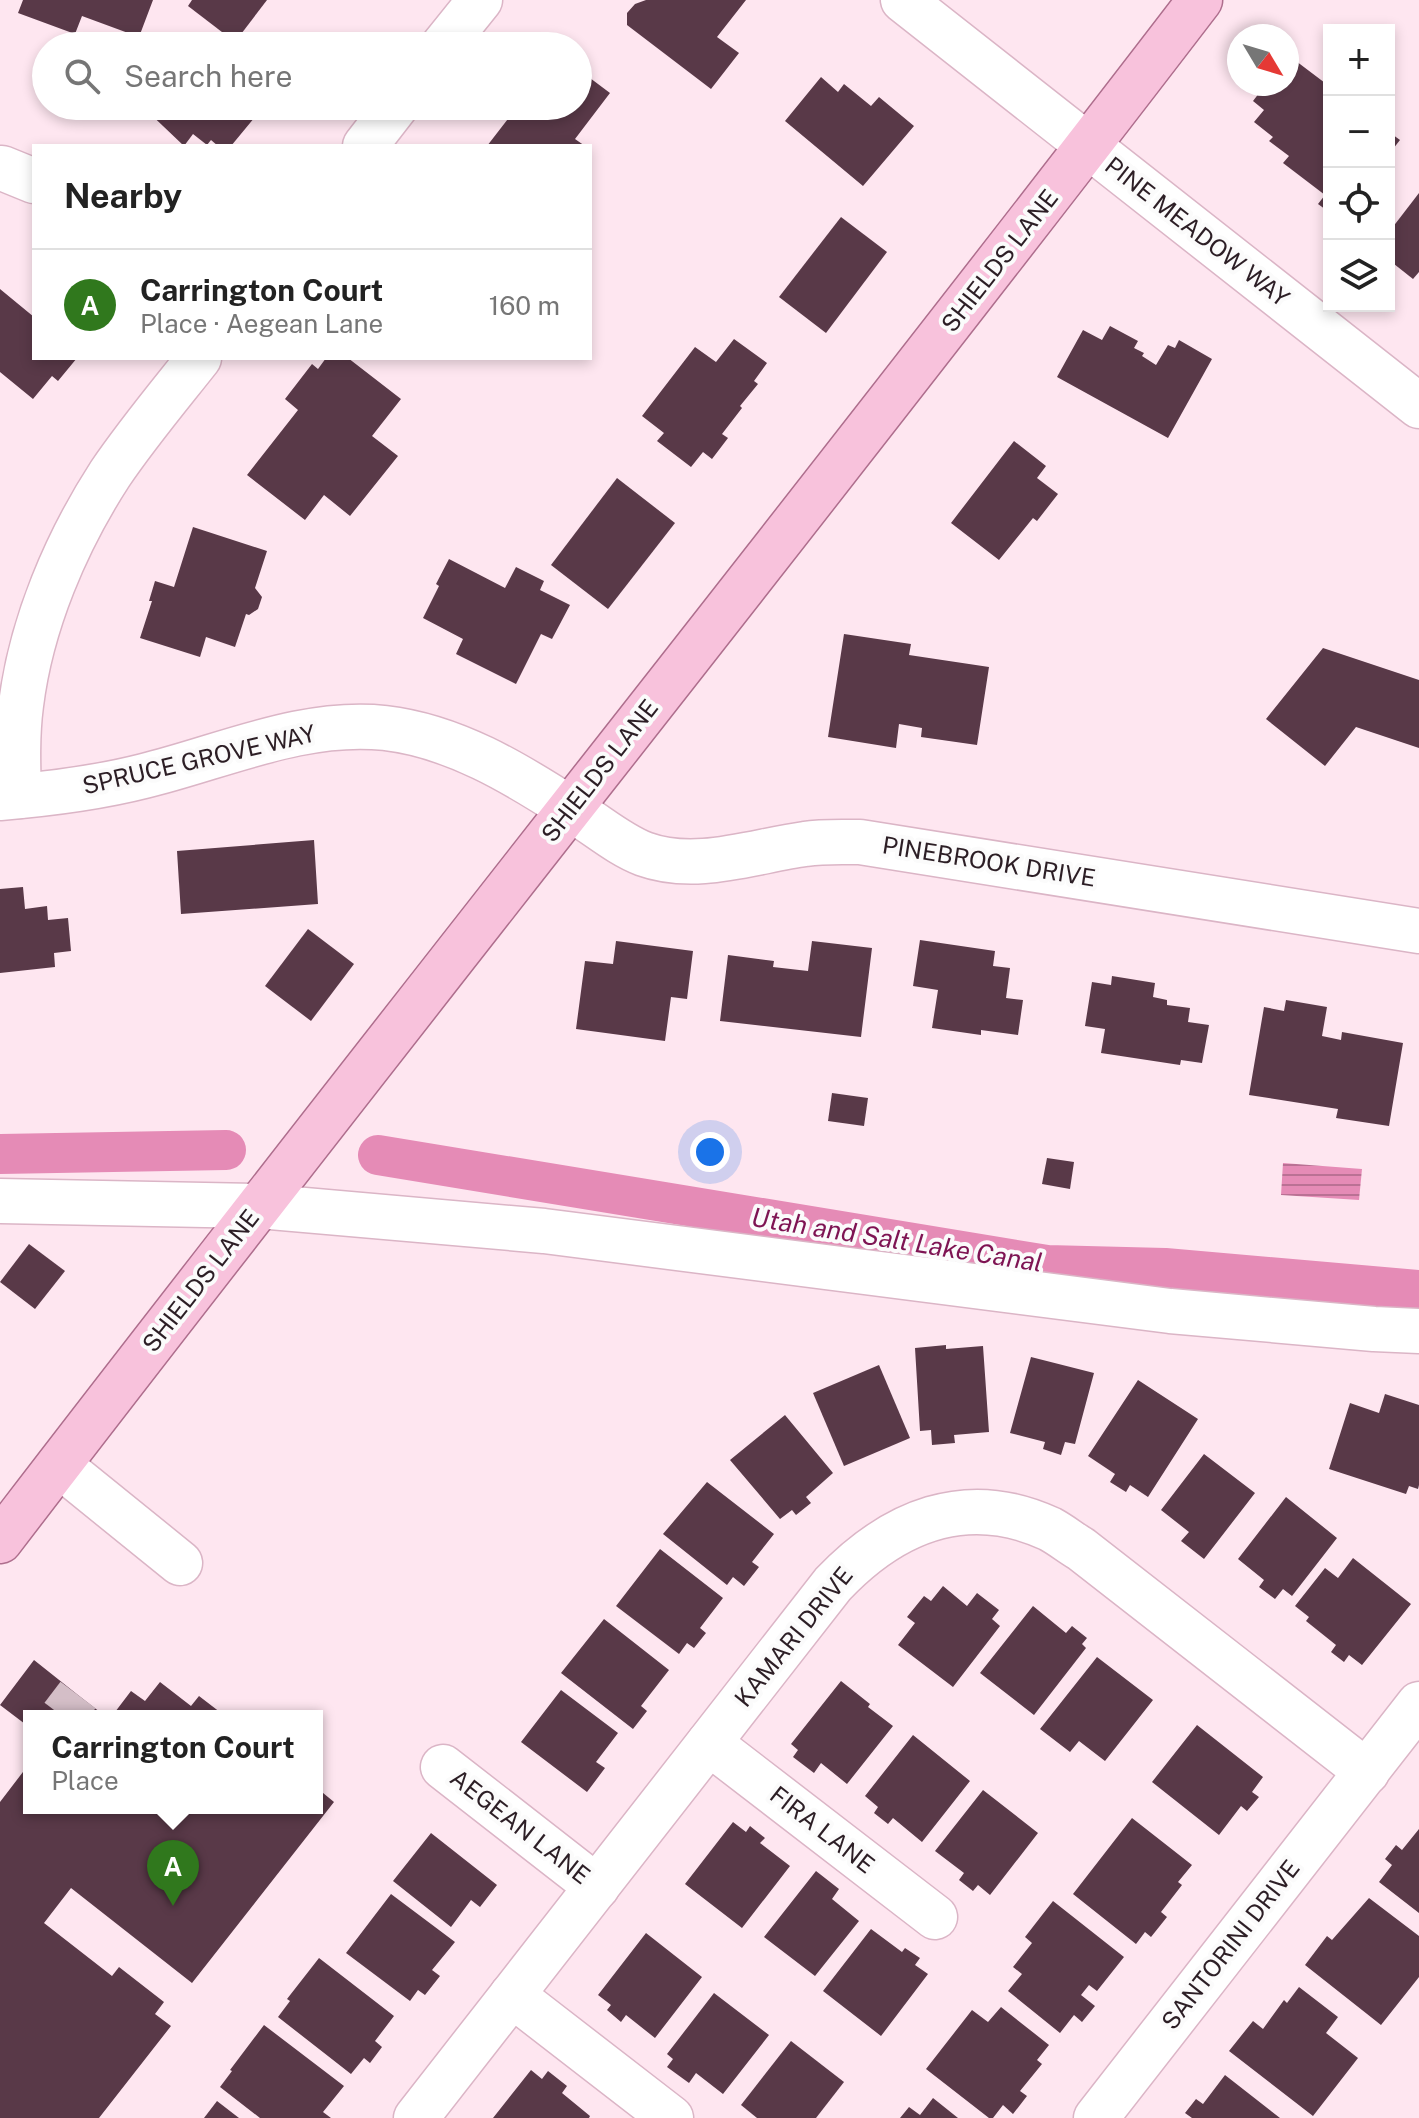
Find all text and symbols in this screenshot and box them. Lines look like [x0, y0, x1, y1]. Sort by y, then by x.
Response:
north arrow [1227, 24, 1299, 96]
map controls [1323, 24, 1395, 312]
button: + [1323, 24, 1395, 96]
search box [32, 32, 592, 120]
icon: search [60, 54, 104, 98]
text: Search here [124, 58, 292, 94]
button: − [1323, 96, 1395, 168]
street label: PINE MEADOW WAY [1100, 151, 1296, 312]
button: locate [1323, 168, 1395, 240]
text: Nearby [64, 176, 182, 216]
street label: SHIELDS LANE [935, 184, 1063, 337]
button: layers [1323, 240, 1395, 312]
text: Carrington Court [140, 272, 383, 308]
text: A [81, 290, 99, 321]
text: 160 m [489, 290, 560, 321]
text: Place · Aegean Lane [140, 308, 383, 339]
street label: SHIELDS LANE [535, 694, 663, 847]
street label: SPRUCE GROVE WAY [80, 718, 318, 799]
street label: PINEBROOK DRIVE [881, 830, 1098, 892]
your location [690, 1132, 730, 1172]
water label: Utah and Salt Lake Canal [749, 1201, 1045, 1278]
street label: SHIELDS LANE [136, 1204, 264, 1357]
street label: KAMARI DRIVE [728, 1561, 858, 1712]
popup [23, 1710, 323, 1814]
text: Carrington Court [51, 1729, 295, 1765]
street label: AEGEAN LANE [445, 1763, 596, 1889]
text: Place [51, 1765, 119, 1796]
street label: FIRA LANE [765, 1780, 880, 1879]
pin: A [147, 1840, 199, 1906]
street label: SANTORINI DRIVE [1155, 1854, 1305, 2035]

